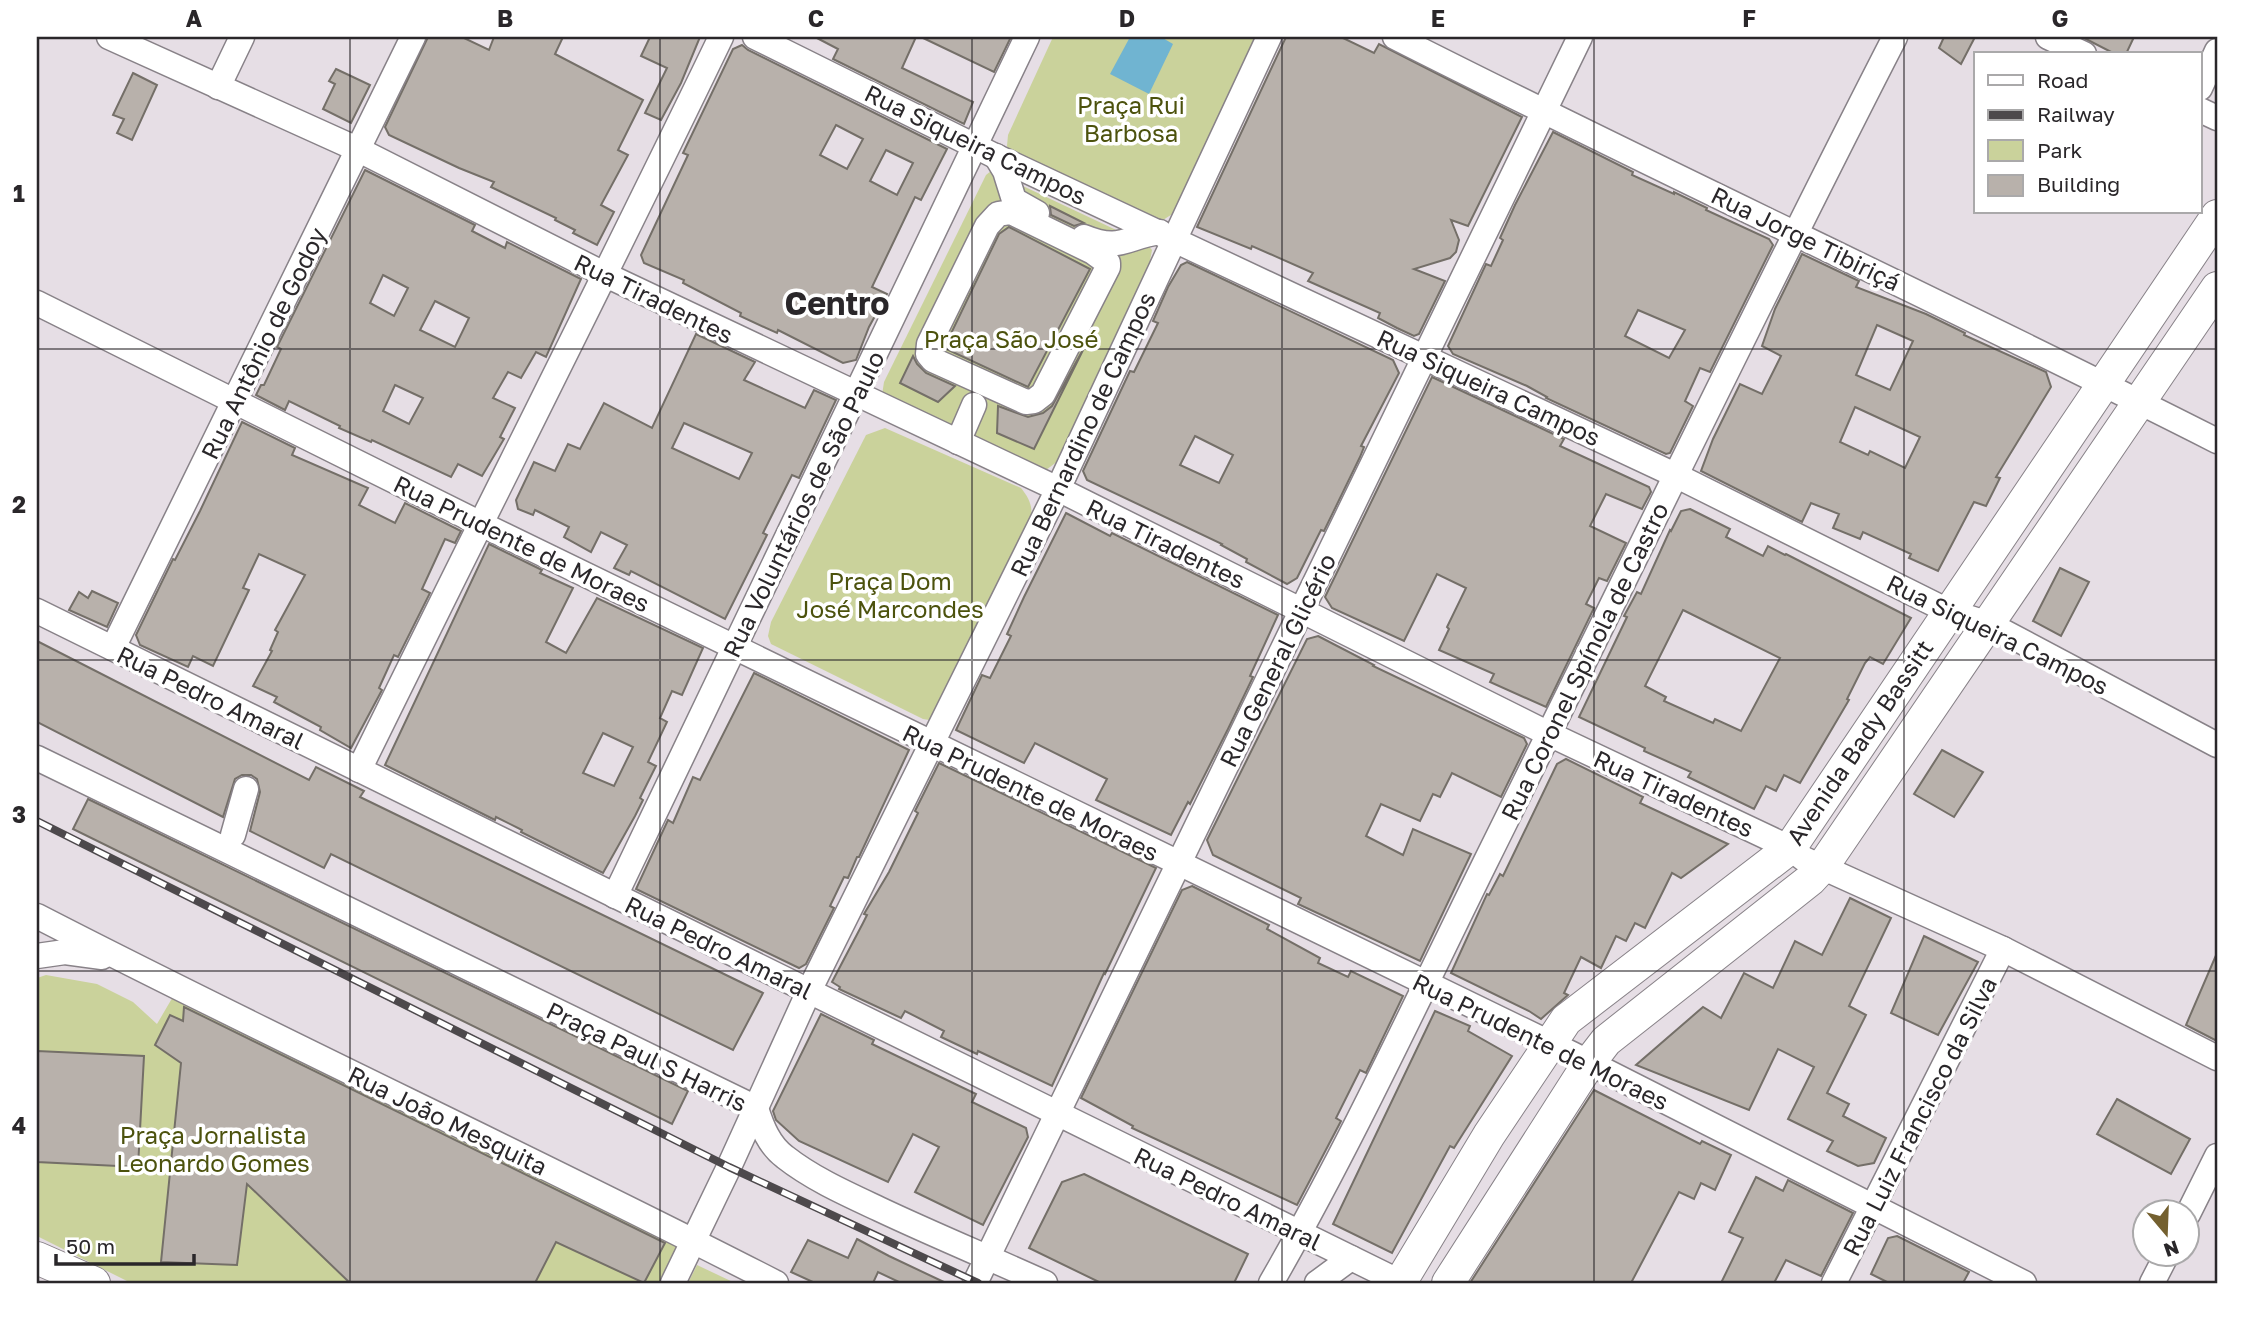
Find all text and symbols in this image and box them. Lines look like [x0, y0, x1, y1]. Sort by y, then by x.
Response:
text: A [186, 4, 203, 32]
text: B [497, 4, 513, 32]
text: C [808, 4, 824, 32]
text: D [1119, 4, 1135, 32]
text: E [1431, 4, 1445, 32]
text: F [1742, 4, 1756, 32]
text: G [2052, 4, 2068, 32]
legend [1974, 52, 2202, 214]
text: Road [2037, 67, 2088, 93]
street label: Rua Siqueira Campos [860, 78, 1092, 210]
park label: Praça Rui Barbosa [1077, 90, 1185, 147]
text: Railway [2037, 101, 2115, 127]
text: Park [2037, 137, 2083, 163]
text: Building [2037, 171, 2120, 197]
text: 1 [13, 179, 25, 207]
street label: Rua Jorge Tibiriçá [1707, 180, 1905, 296]
street label: Rua Antônio de Godoy [194, 222, 332, 464]
street label: Rua Tiradentes [570, 247, 738, 349]
district label: Centro [785, 284, 889, 322]
street label: Rua Bernardino de Campos [1003, 287, 1161, 581]
street label: Rua Siqueira Campos [1373, 323, 1605, 451]
park label: Praça São José [924, 324, 1098, 353]
street label: Rua Voluntários de São Paulo [716, 346, 890, 662]
street label: Rua Prudente de Moraes [389, 468, 655, 618]
text: 2 [12, 490, 26, 518]
street label: Rua Tiradentes [1082, 492, 1250, 594]
street label: Rua Coronel Spínola de Castro [1494, 497, 1674, 825]
street label: Rua General Glicério [1213, 548, 1341, 772]
park label: Praça Dom José Marcondes [796, 566, 984, 623]
street label: Rua Siqueira Campos [1882, 568, 2114, 700]
street label: Avenida Bady Bassitt [1780, 634, 1938, 850]
street label: Rua Pedro Amaral [113, 639, 309, 755]
street label: Rua Prudente de Moraes [898, 717, 1164, 867]
street label: Rua Tiradentes [1589, 743, 1759, 843]
text: 3 [12, 800, 26, 828]
street label: Rua Pedro Amaral [621, 889, 817, 1005]
street label: Rua Prudente de Moraes [1408, 966, 1674, 1116]
street label: Rua Luiz Francisco da Silva [1836, 972, 2002, 1260]
street label: Praça Paul S Harris [542, 995, 752, 1117]
street label: Rua João Mesquita [344, 1059, 552, 1181]
text: 4 [12, 1111, 26, 1139]
park label: Praça Jornalista Leonardo Gomes [116, 1120, 310, 1177]
street label: Rua Pedro Amaral [1130, 1140, 1326, 1256]
north arrow [2132, 1198, 2202, 1268]
scale bar [56, 1222, 194, 1266]
text: 50 m [66, 1233, 115, 1259]
text: N [2161, 1236, 2182, 1263]

